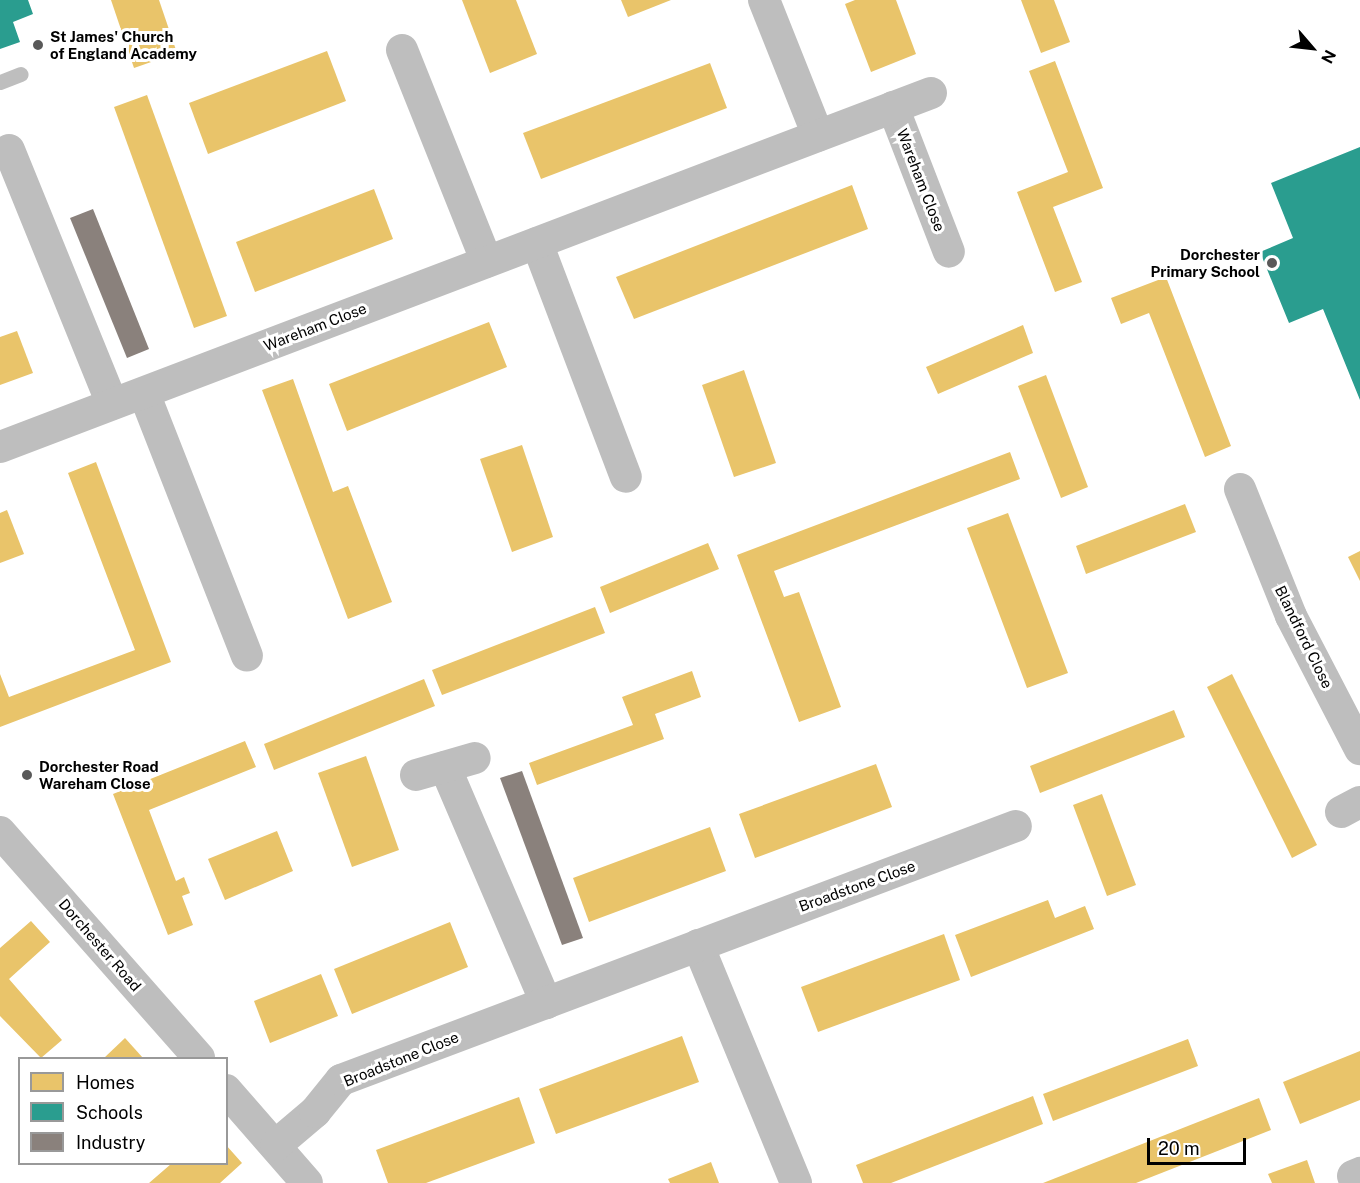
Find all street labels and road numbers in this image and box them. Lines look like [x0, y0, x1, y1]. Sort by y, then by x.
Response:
street label: Wareham Close [893, 126, 949, 234]
street label: Wareham Close [261, 299, 369, 355]
street label: Blandford Close [1271, 583, 1337, 691]
street label: Broadstone Close [796, 857, 918, 915]
street label: Dorchester Road [55, 895, 145, 995]
street label: Broadstone Close [341, 1028, 461, 1090]

